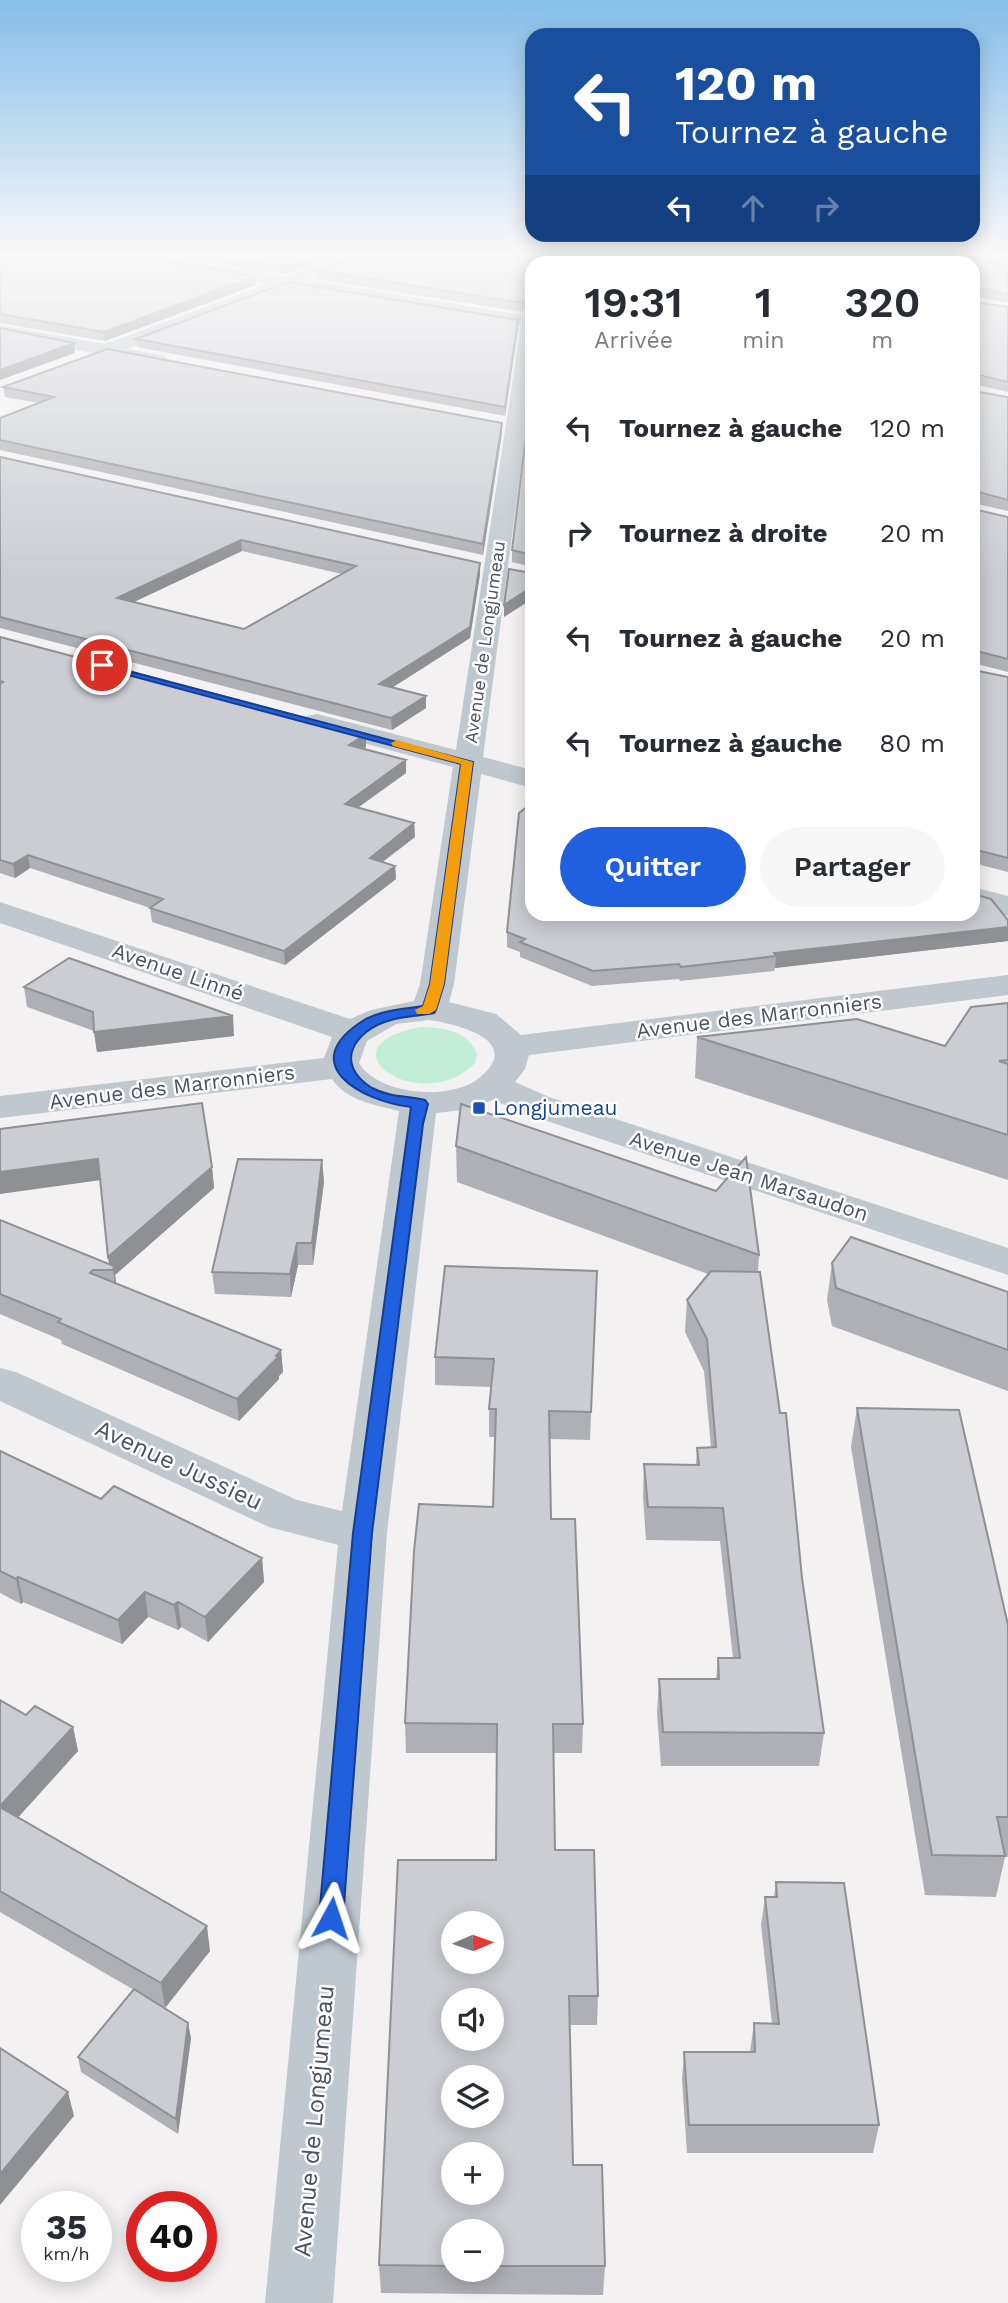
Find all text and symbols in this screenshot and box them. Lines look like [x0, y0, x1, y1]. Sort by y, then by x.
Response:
text: 120 m [675, 54, 817, 112]
icon: left [560, 56, 651, 147]
text: Tournez à gauche [675, 113, 948, 151]
icon: left [661, 189, 699, 227]
icon: ahead [734, 189, 772, 227]
icon: right [807, 189, 845, 227]
text: 19:31 [585, 278, 683, 327]
text: 1 [755, 278, 772, 327]
text: 320 [844, 278, 920, 327]
text: Arrivée [594, 327, 673, 354]
text: min [742, 327, 785, 354]
text: m [871, 327, 893, 354]
icon: left [560, 409, 598, 447]
text: Tournez à gauche [619, 413, 842, 443]
text: 120 m [870, 413, 945, 443]
icon: right [560, 514, 598, 552]
text: Tournez à droite [619, 518, 828, 548]
text: 20 m [880, 518, 945, 548]
street label: Avenue de Longjumeau [460, 539, 509, 745]
icon: left [560, 619, 598, 657]
text: Tournez à gauche [619, 623, 842, 653]
text: 20 m [880, 623, 945, 653]
pin [72, 635, 132, 695]
icon: arrive [83, 646, 121, 684]
icon: left [560, 724, 598, 762]
text: Tournez à gauche [619, 728, 842, 758]
text: 80 m [879, 728, 945, 758]
button: Quitter [560, 827, 746, 907]
button: Partager [760, 827, 945, 907]
street label: Avenue Linné [109, 937, 247, 1006]
street label: Avenue des Marronniers [635, 988, 883, 1043]
street label: Avenue des Marronniers [48, 1059, 296, 1114]
place label: Longjumeau [493, 1095, 618, 1120]
marker: Longjumeau [471, 1100, 487, 1116]
street label: Avenue Jean Marsaudon [627, 1125, 872, 1226]
street label: Avenue Jussieu [91, 1414, 267, 1516]
position arrow [294, 1881, 368, 1955]
north arrow [441, 1911, 504, 1974]
map controls [441, 1911, 504, 2282]
street label: Avenue de Longjumeau [288, 1984, 340, 2258]
button: sound [441, 1988, 504, 2051]
button: layers [441, 2065, 504, 2128]
button: + [441, 2142, 504, 2205]
speed limit sign: 40 [126, 2191, 217, 2282]
text: 35 [46, 2206, 87, 2248]
button: − [441, 2219, 504, 2282]
text: km/h [43, 2243, 90, 2264]

